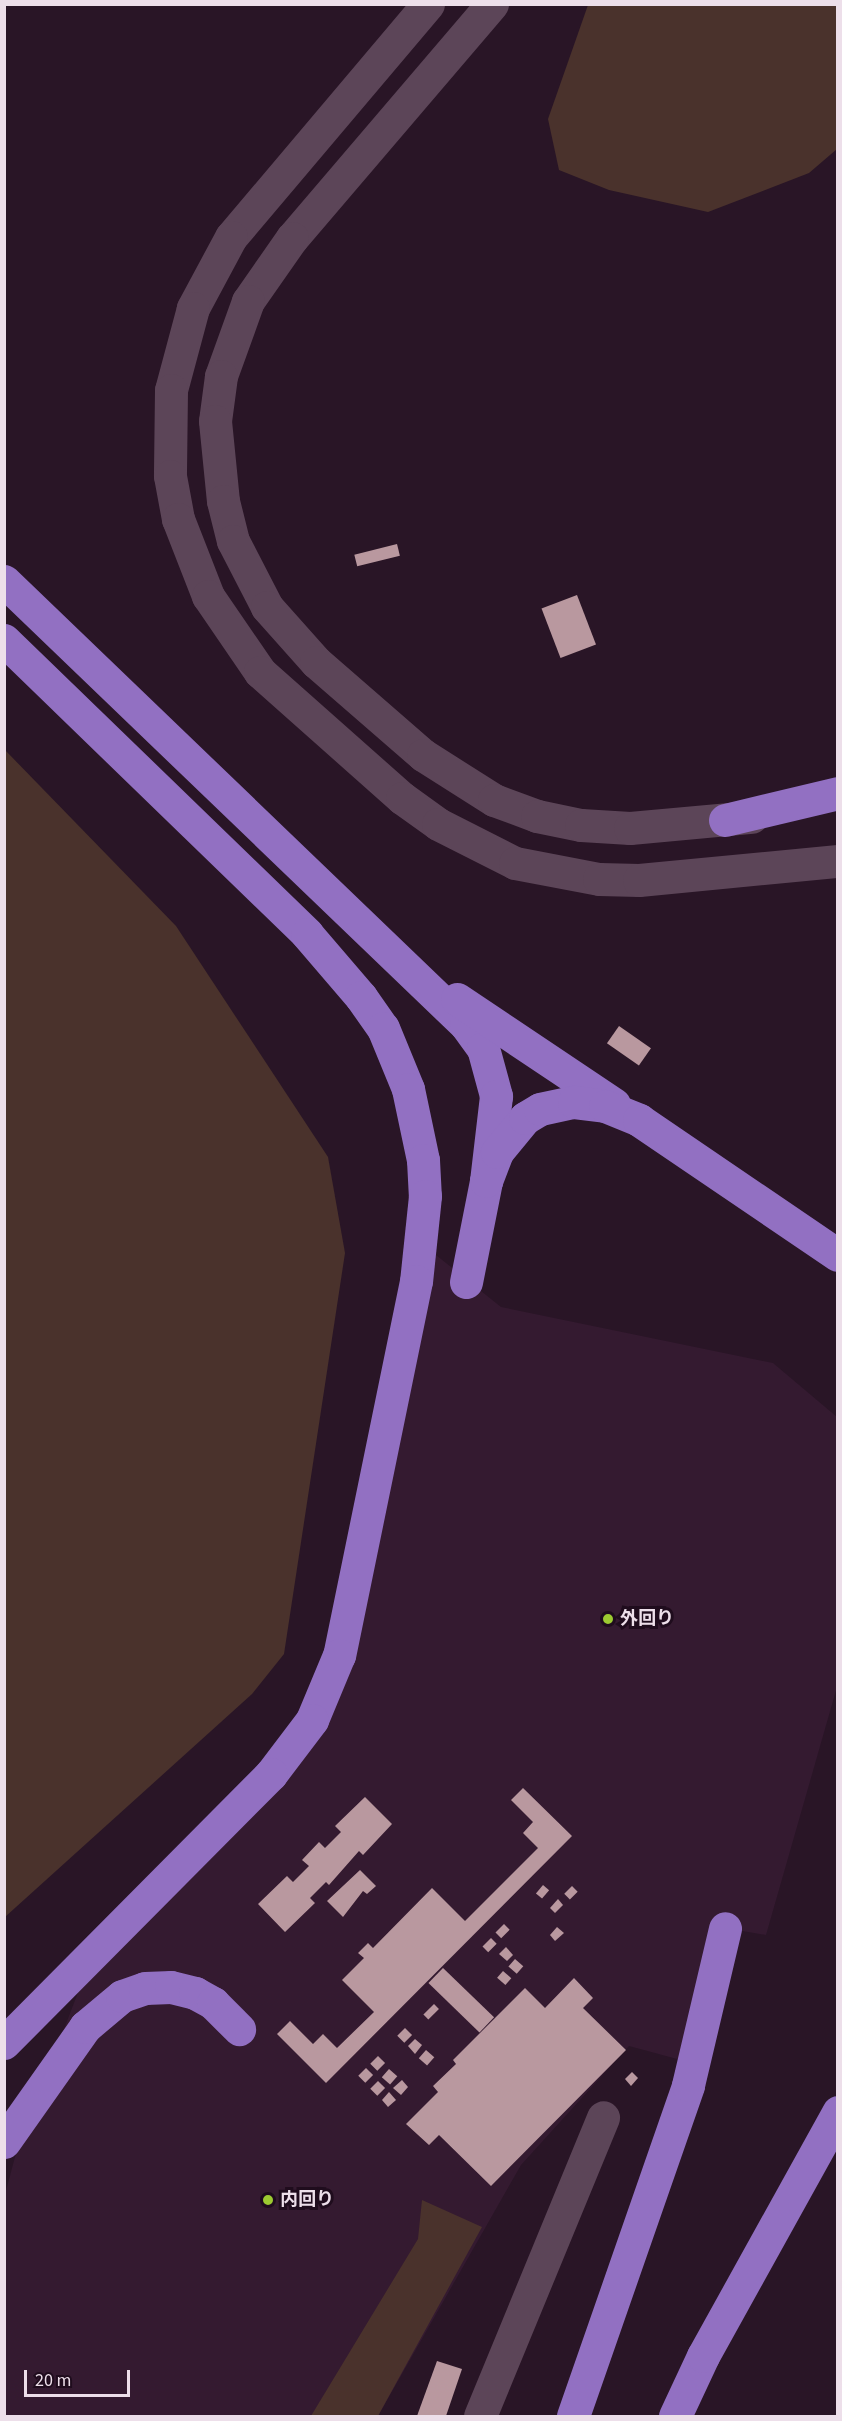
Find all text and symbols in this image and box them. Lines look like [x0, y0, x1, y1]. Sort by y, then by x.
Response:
place label: 外回り [620, 1608, 674, 1630]
marker: 外回り [601, 1612, 615, 1626]
place label: 内回り [280, 2189, 334, 2211]
marker: 内回り [261, 2193, 275, 2207]
scale bar [27, 2358, 134, 2396]
text: 20 m [35, 2368, 71, 2393]

